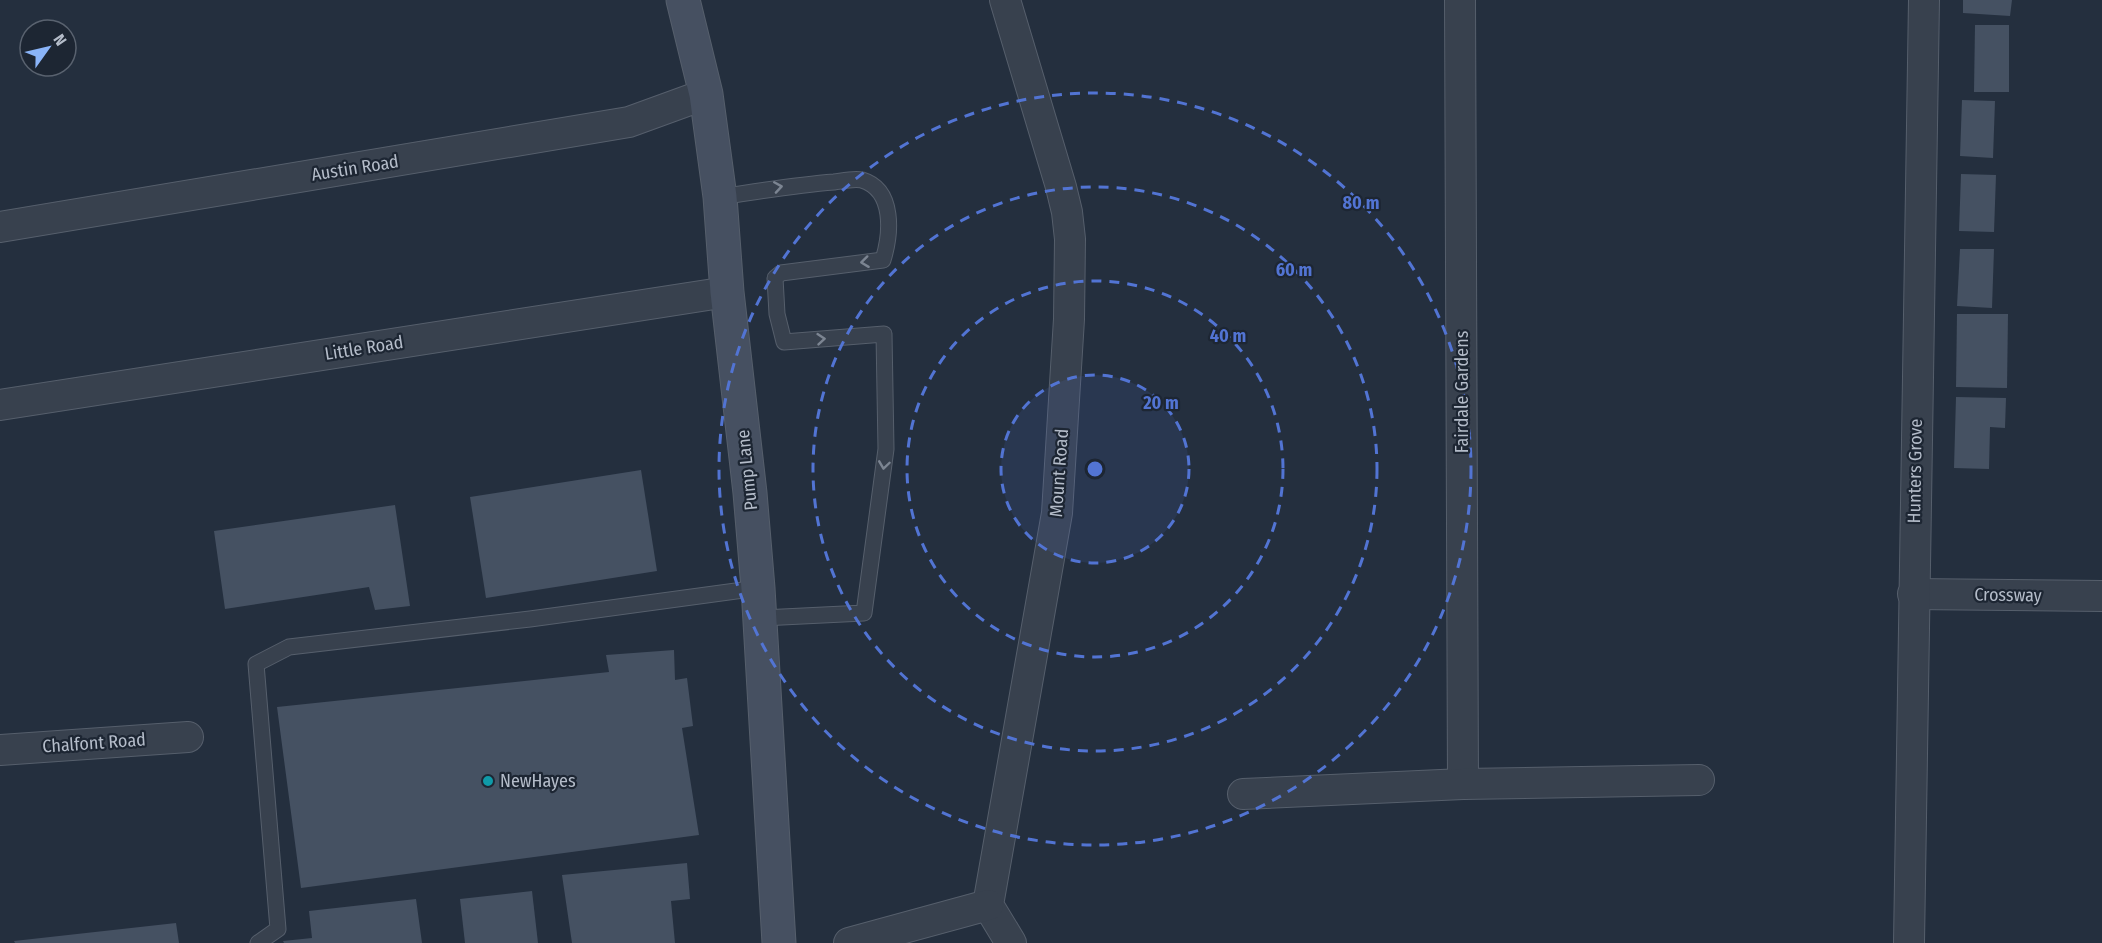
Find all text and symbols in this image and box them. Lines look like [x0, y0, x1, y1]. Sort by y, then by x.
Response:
north arrow [18, 18, 78, 78]
text: N [49, 31, 71, 49]
street label: Austin Road [310, 150, 400, 186]
one-way arrow [773, 182, 782, 194]
text: 80 m [1343, 192, 1379, 214]
one-way arrow [860, 255, 869, 268]
text: 60 m [1276, 259, 1312, 281]
text: 40 m [1210, 325, 1246, 347]
street label: Fairdale Gardens [1451, 330, 1473, 453]
street label: Little Road [323, 331, 405, 365]
one-way arrow [816, 333, 825, 346]
text: 20 m [1142, 392, 1179, 414]
street label: Hunters Grove [1903, 418, 1927, 523]
street label: Pump Lane [732, 428, 762, 511]
street label: Mount Road [1045, 428, 1073, 518]
centre of rings [1085, 459, 1105, 479]
one-way arrow [878, 460, 891, 470]
street label: Crossway [1974, 583, 2042, 607]
street label: Chalfont Road [42, 728, 146, 758]
place label: NewHayes [500, 770, 576, 792]
marker: NewHayes [481, 774, 495, 788]

